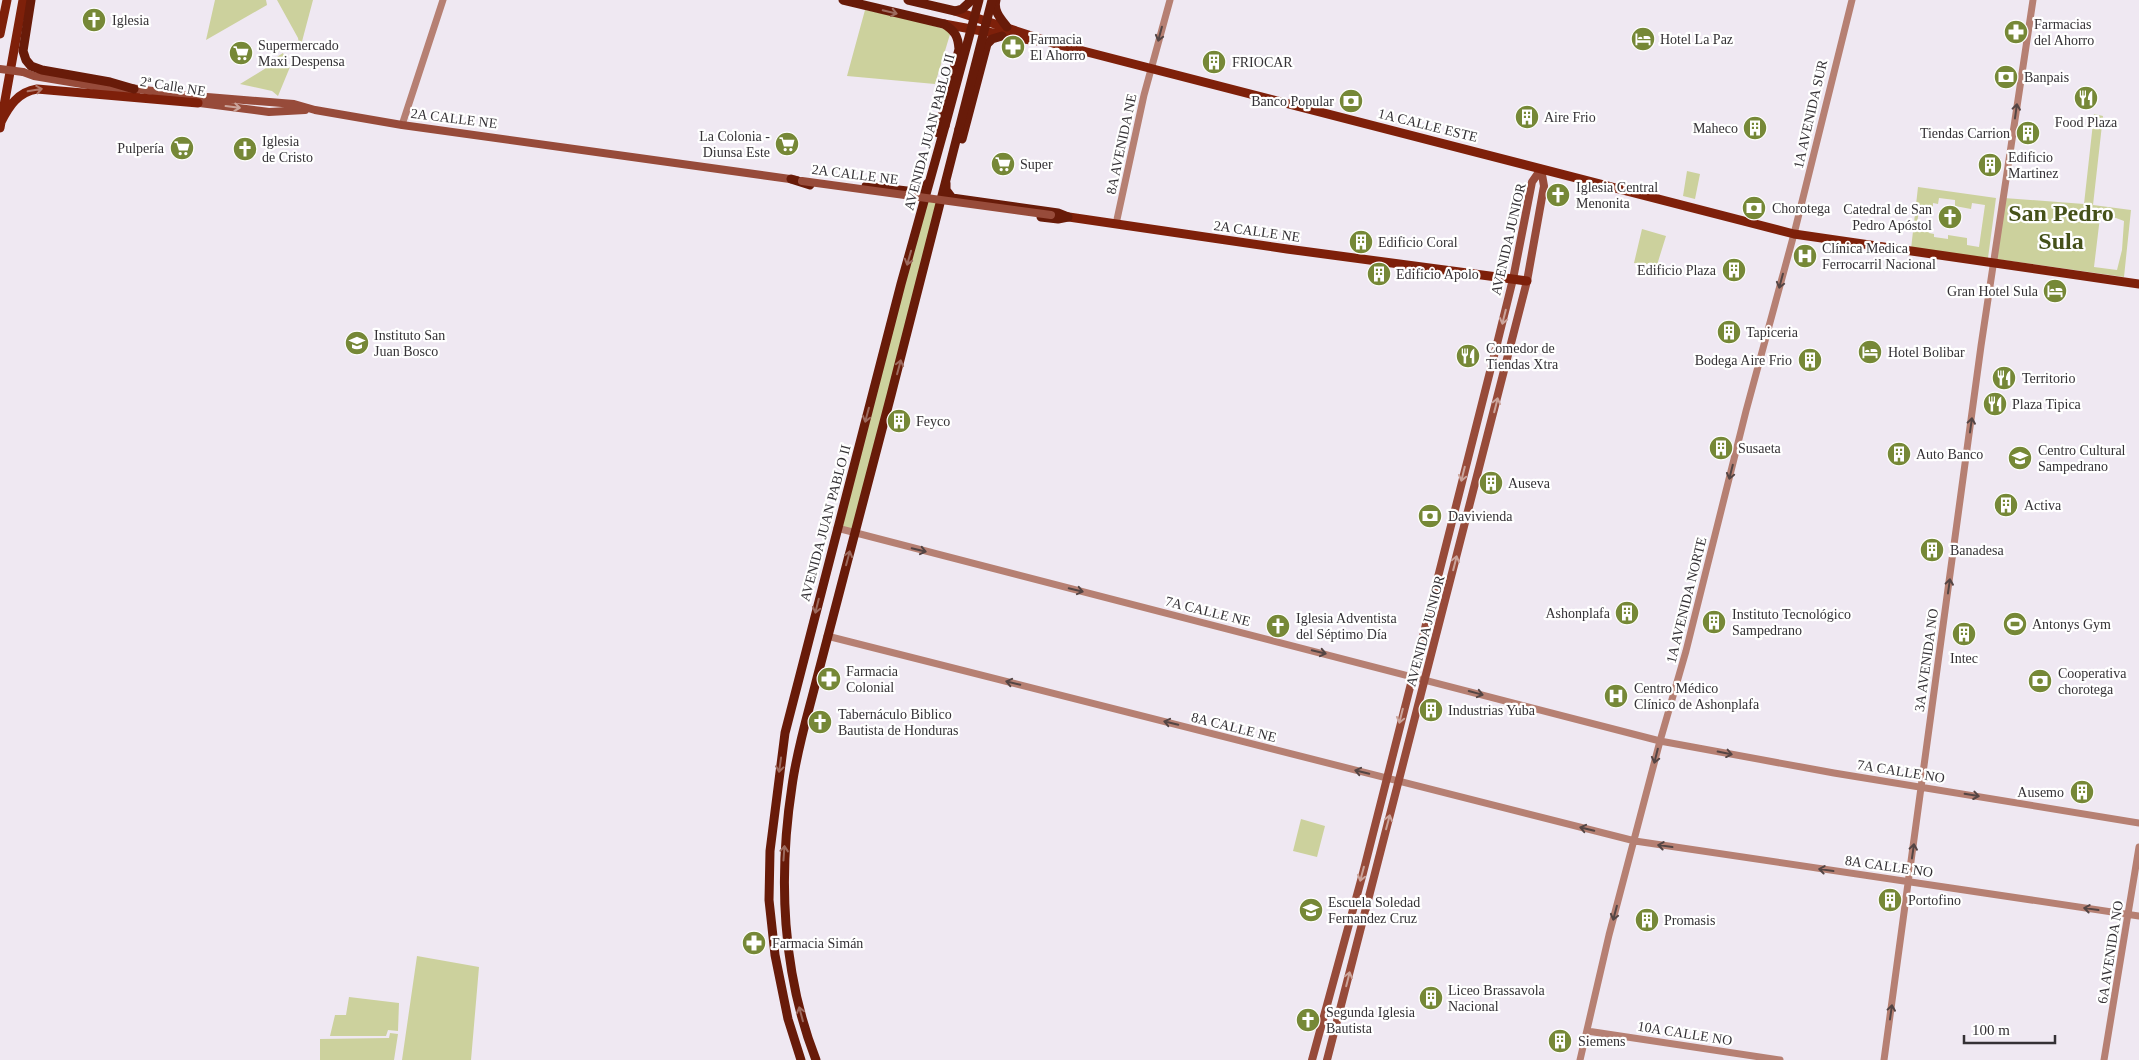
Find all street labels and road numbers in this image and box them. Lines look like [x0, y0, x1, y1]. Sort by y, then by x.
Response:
street label: AVENIDA JUAN PABLO II [901, 52, 958, 212]
street label: 1A AVENIDA SUR [1791, 58, 1830, 170]
street label: 2ª Calle NE [139, 74, 207, 99]
street label: 8A AVENIDA NE [1104, 92, 1139, 196]
street label: 2A CALLE NE [410, 106, 498, 131]
street label: 1A CALLE ESTE [1377, 106, 1479, 145]
street label: 2A CALLE NE [811, 162, 899, 187]
street label: AVENIDA JUNIOR [1488, 181, 1529, 297]
street label: 2A CALLE NE [1213, 218, 1301, 245]
street label: AVENIDA JUAN PABLO II [797, 443, 854, 603]
street label: 1A AVENIDA NORTE [1664, 535, 1709, 665]
street label: AVENIDA JUNIOR [1403, 573, 1448, 688]
street label: 7A CALLE NE [1164, 594, 1252, 629]
street label: 3A AVENIDA NO [1912, 608, 1941, 713]
street label: 8A CALLE NE [1190, 710, 1278, 745]
street label: 7A CALLE NO [1856, 757, 1946, 786]
street label: 8A CALLE NO [1844, 853, 1934, 880]
street label: 6A AVENIDA NO [2095, 900, 2126, 1005]
street label: 10A CALLE NO [1637, 1019, 1733, 1048]

